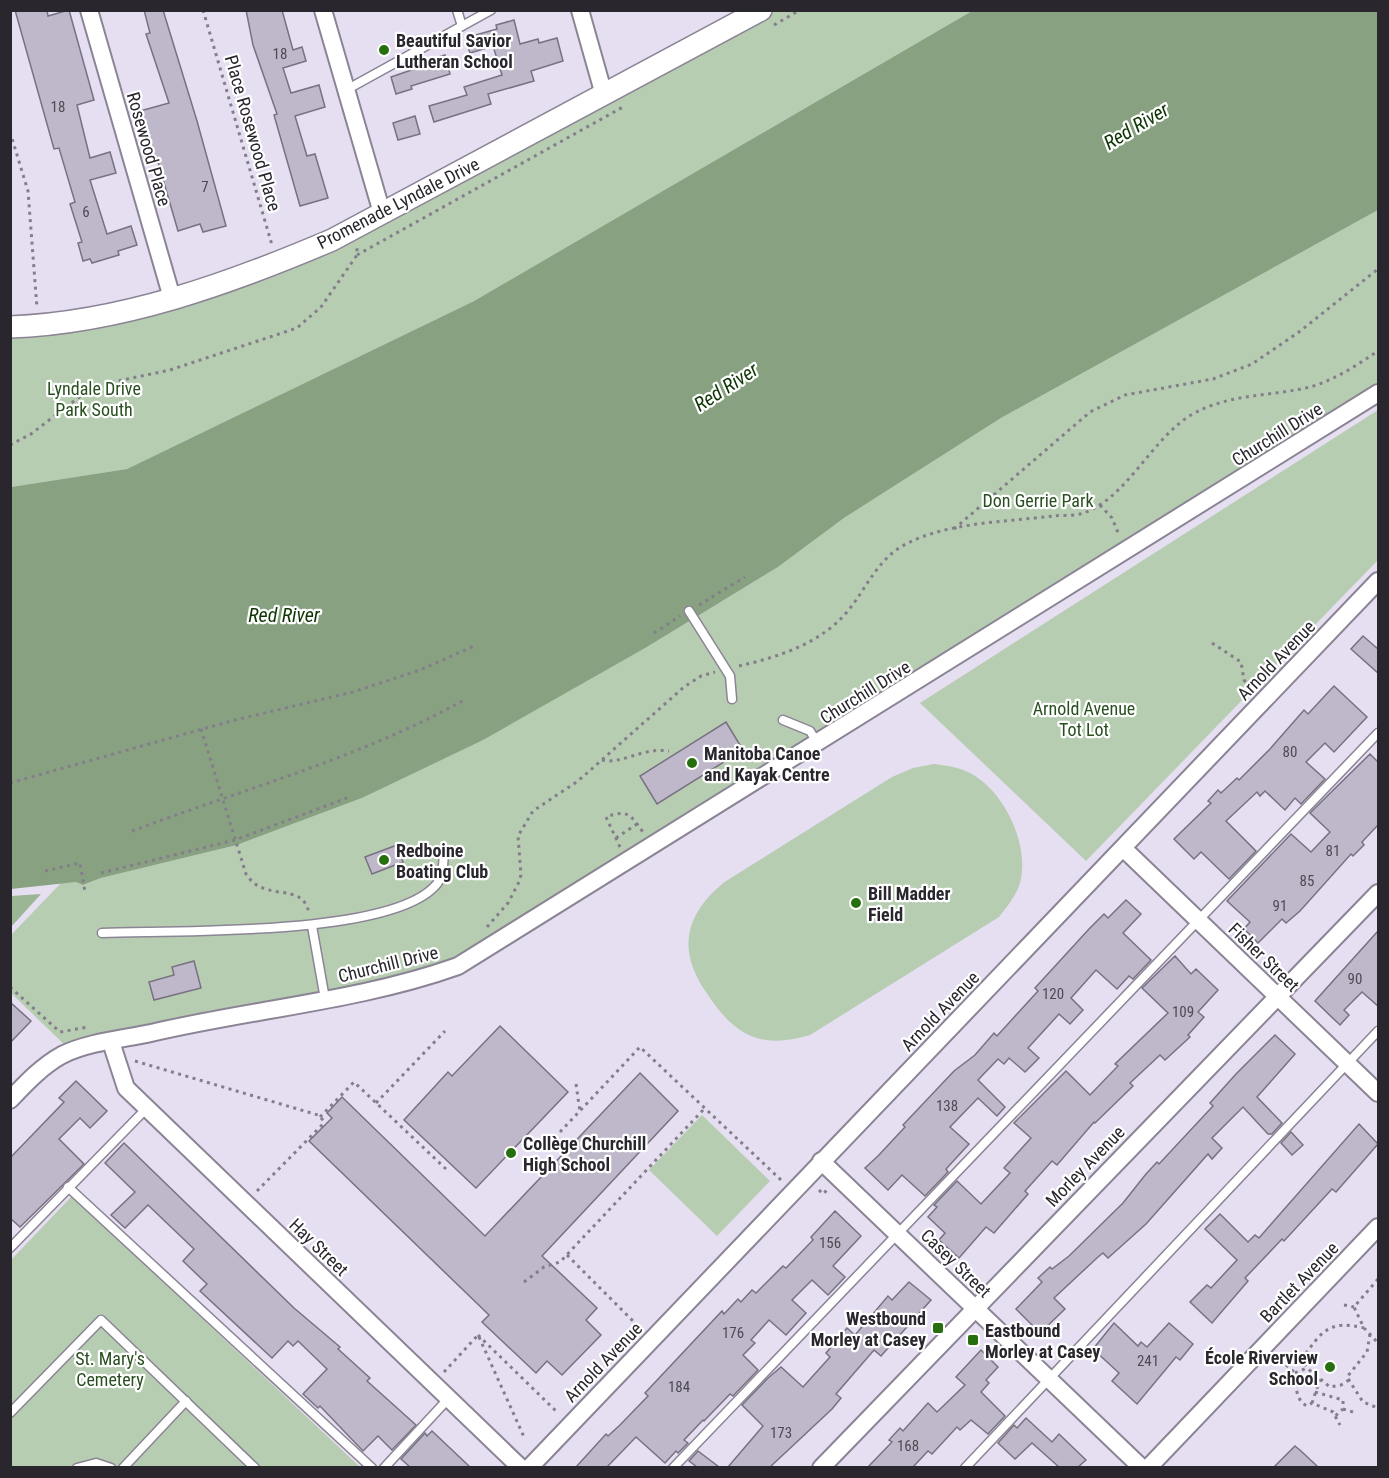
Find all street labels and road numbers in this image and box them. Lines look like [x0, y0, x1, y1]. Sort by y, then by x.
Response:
street label: Place Rosewood Place [221, 53, 285, 213]
street label: Rosewood Place [123, 90, 175, 208]
street label: Promenade Lyndale Drive [314, 153, 482, 253]
street label: Churchill Drive [1228, 398, 1326, 470]
street label: Arnold Avenue [1233, 616, 1319, 704]
street label: Churchill Drive [816, 656, 914, 728]
street label: Fisher Street [1224, 918, 1304, 996]
street label: Churchill Drive [336, 941, 440, 987]
street label: Arnold Avenue [897, 967, 983, 1055]
street label: Morley Avenue [1041, 1121, 1129, 1211]
street label: Hay Street [285, 1214, 353, 1280]
street label: Casey Street [917, 1224, 995, 1302]
street label: Bartlet Avenue [1255, 1237, 1343, 1327]
street label: Arnold Avenue [560, 1318, 646, 1406]

